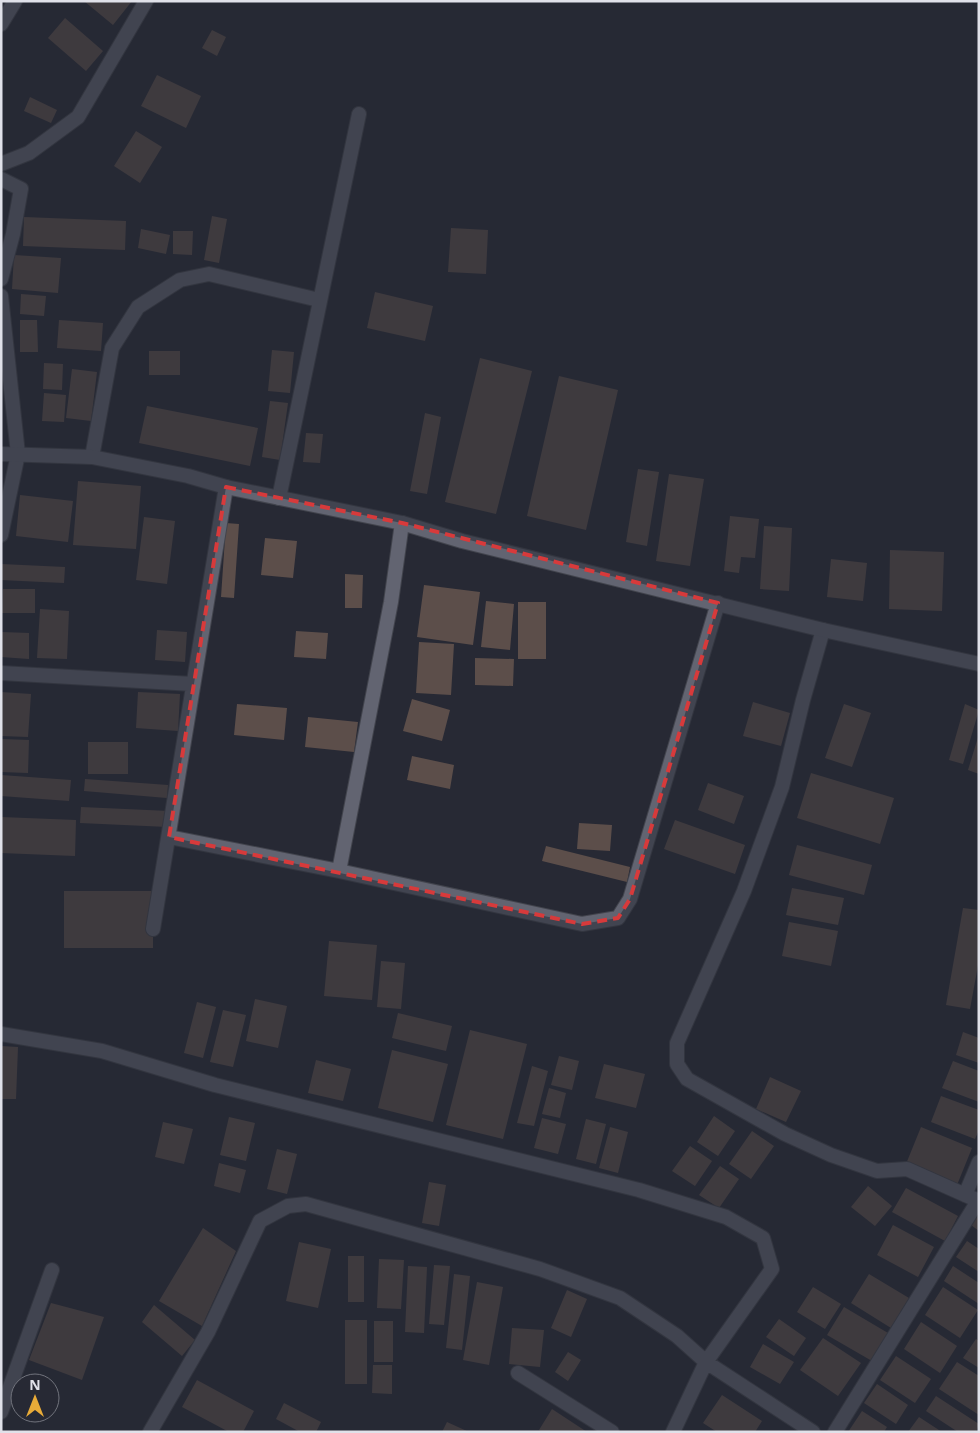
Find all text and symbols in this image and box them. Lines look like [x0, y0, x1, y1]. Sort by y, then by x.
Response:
north arrow [10, 1373, 60, 1423]
text: N [29, 1375, 41, 1394]

